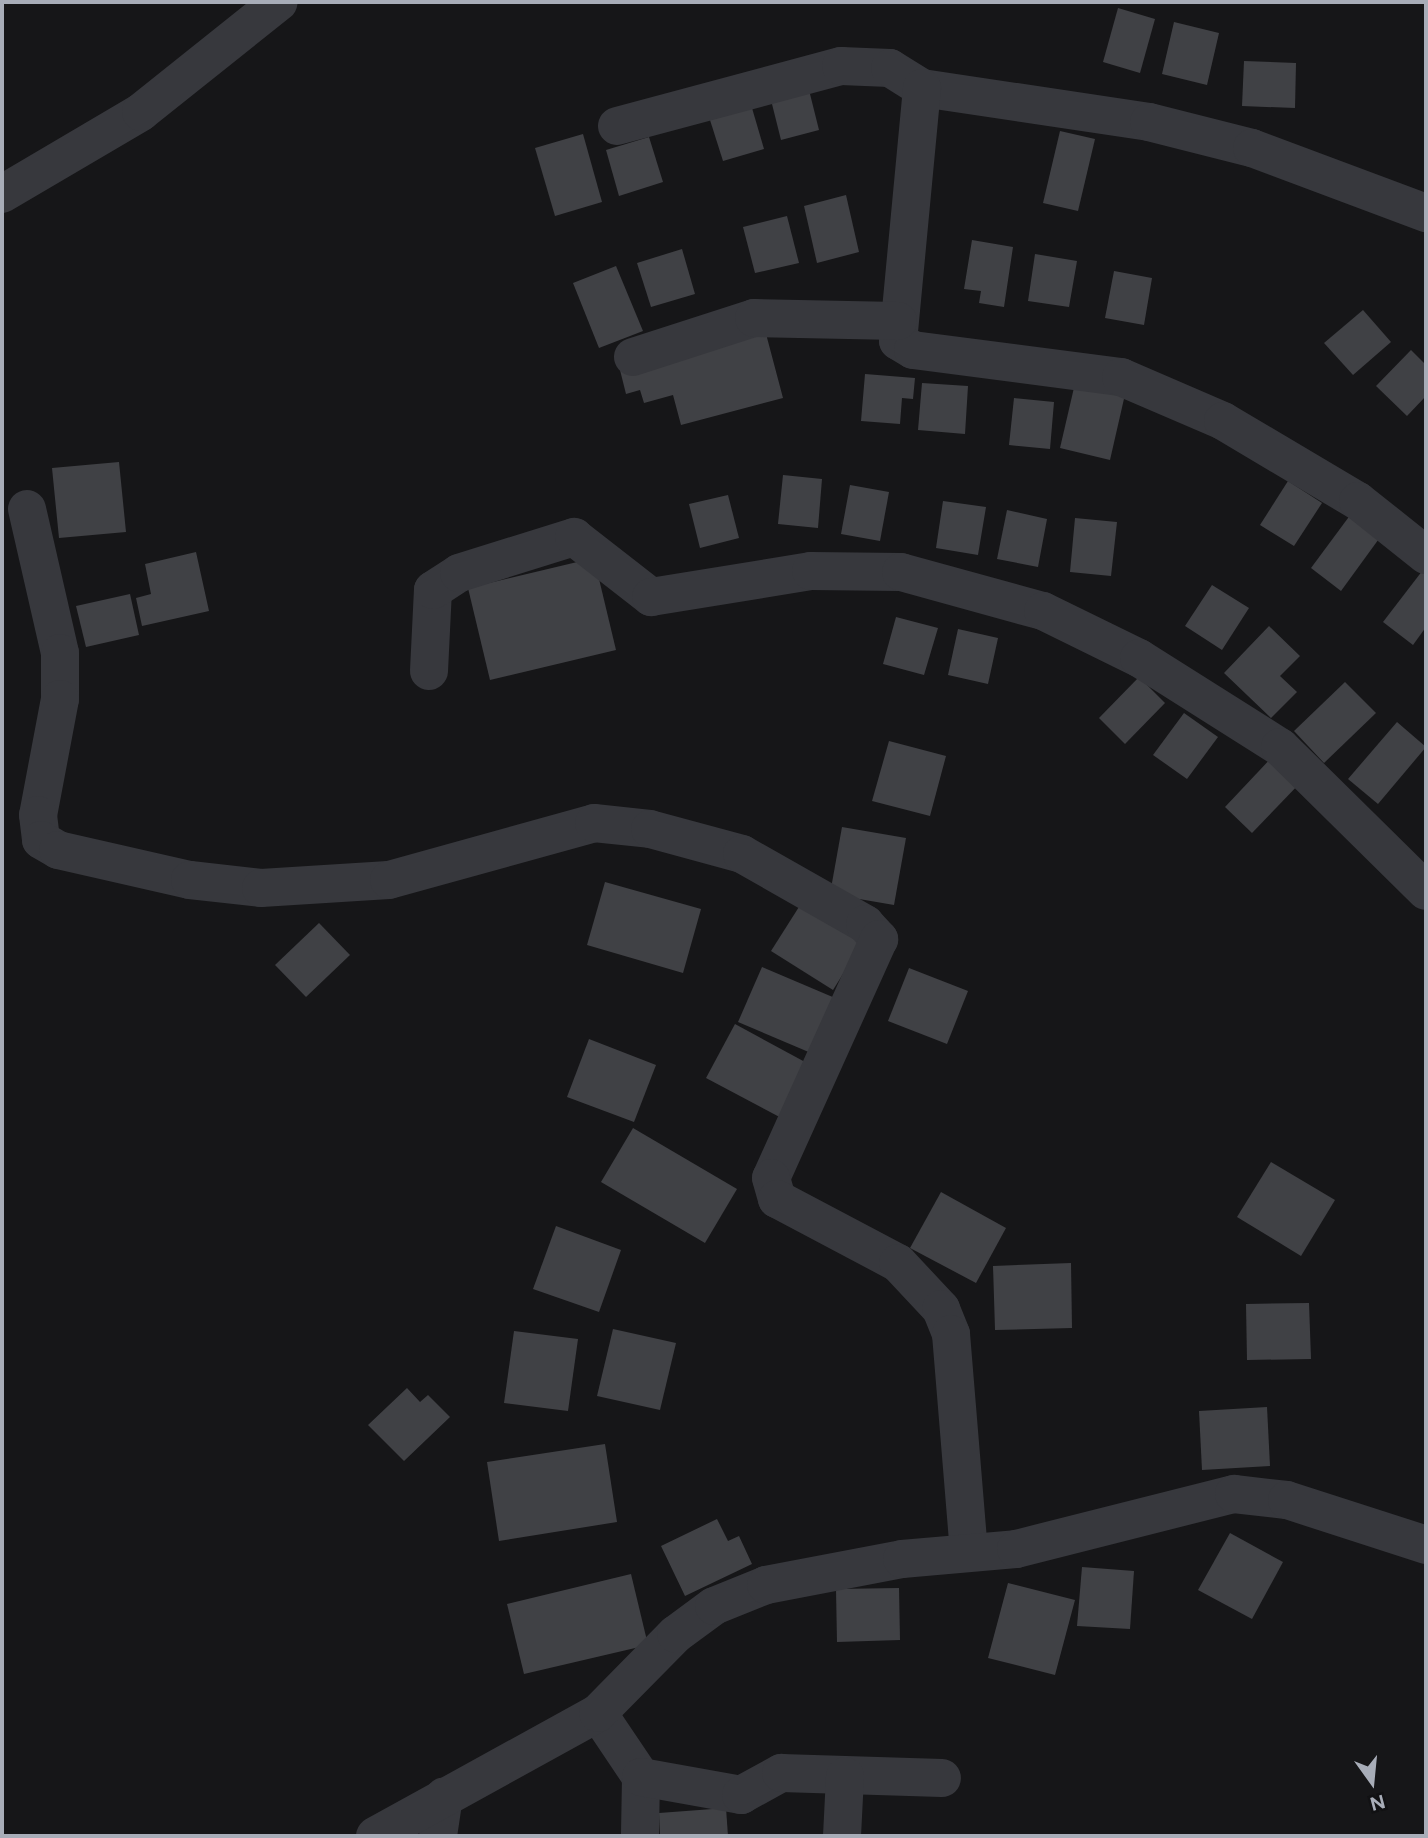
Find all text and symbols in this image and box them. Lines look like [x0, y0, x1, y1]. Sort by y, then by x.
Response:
north arrow [1337, 1747, 1407, 1817]
text: N [1367, 1790, 1388, 1816]

